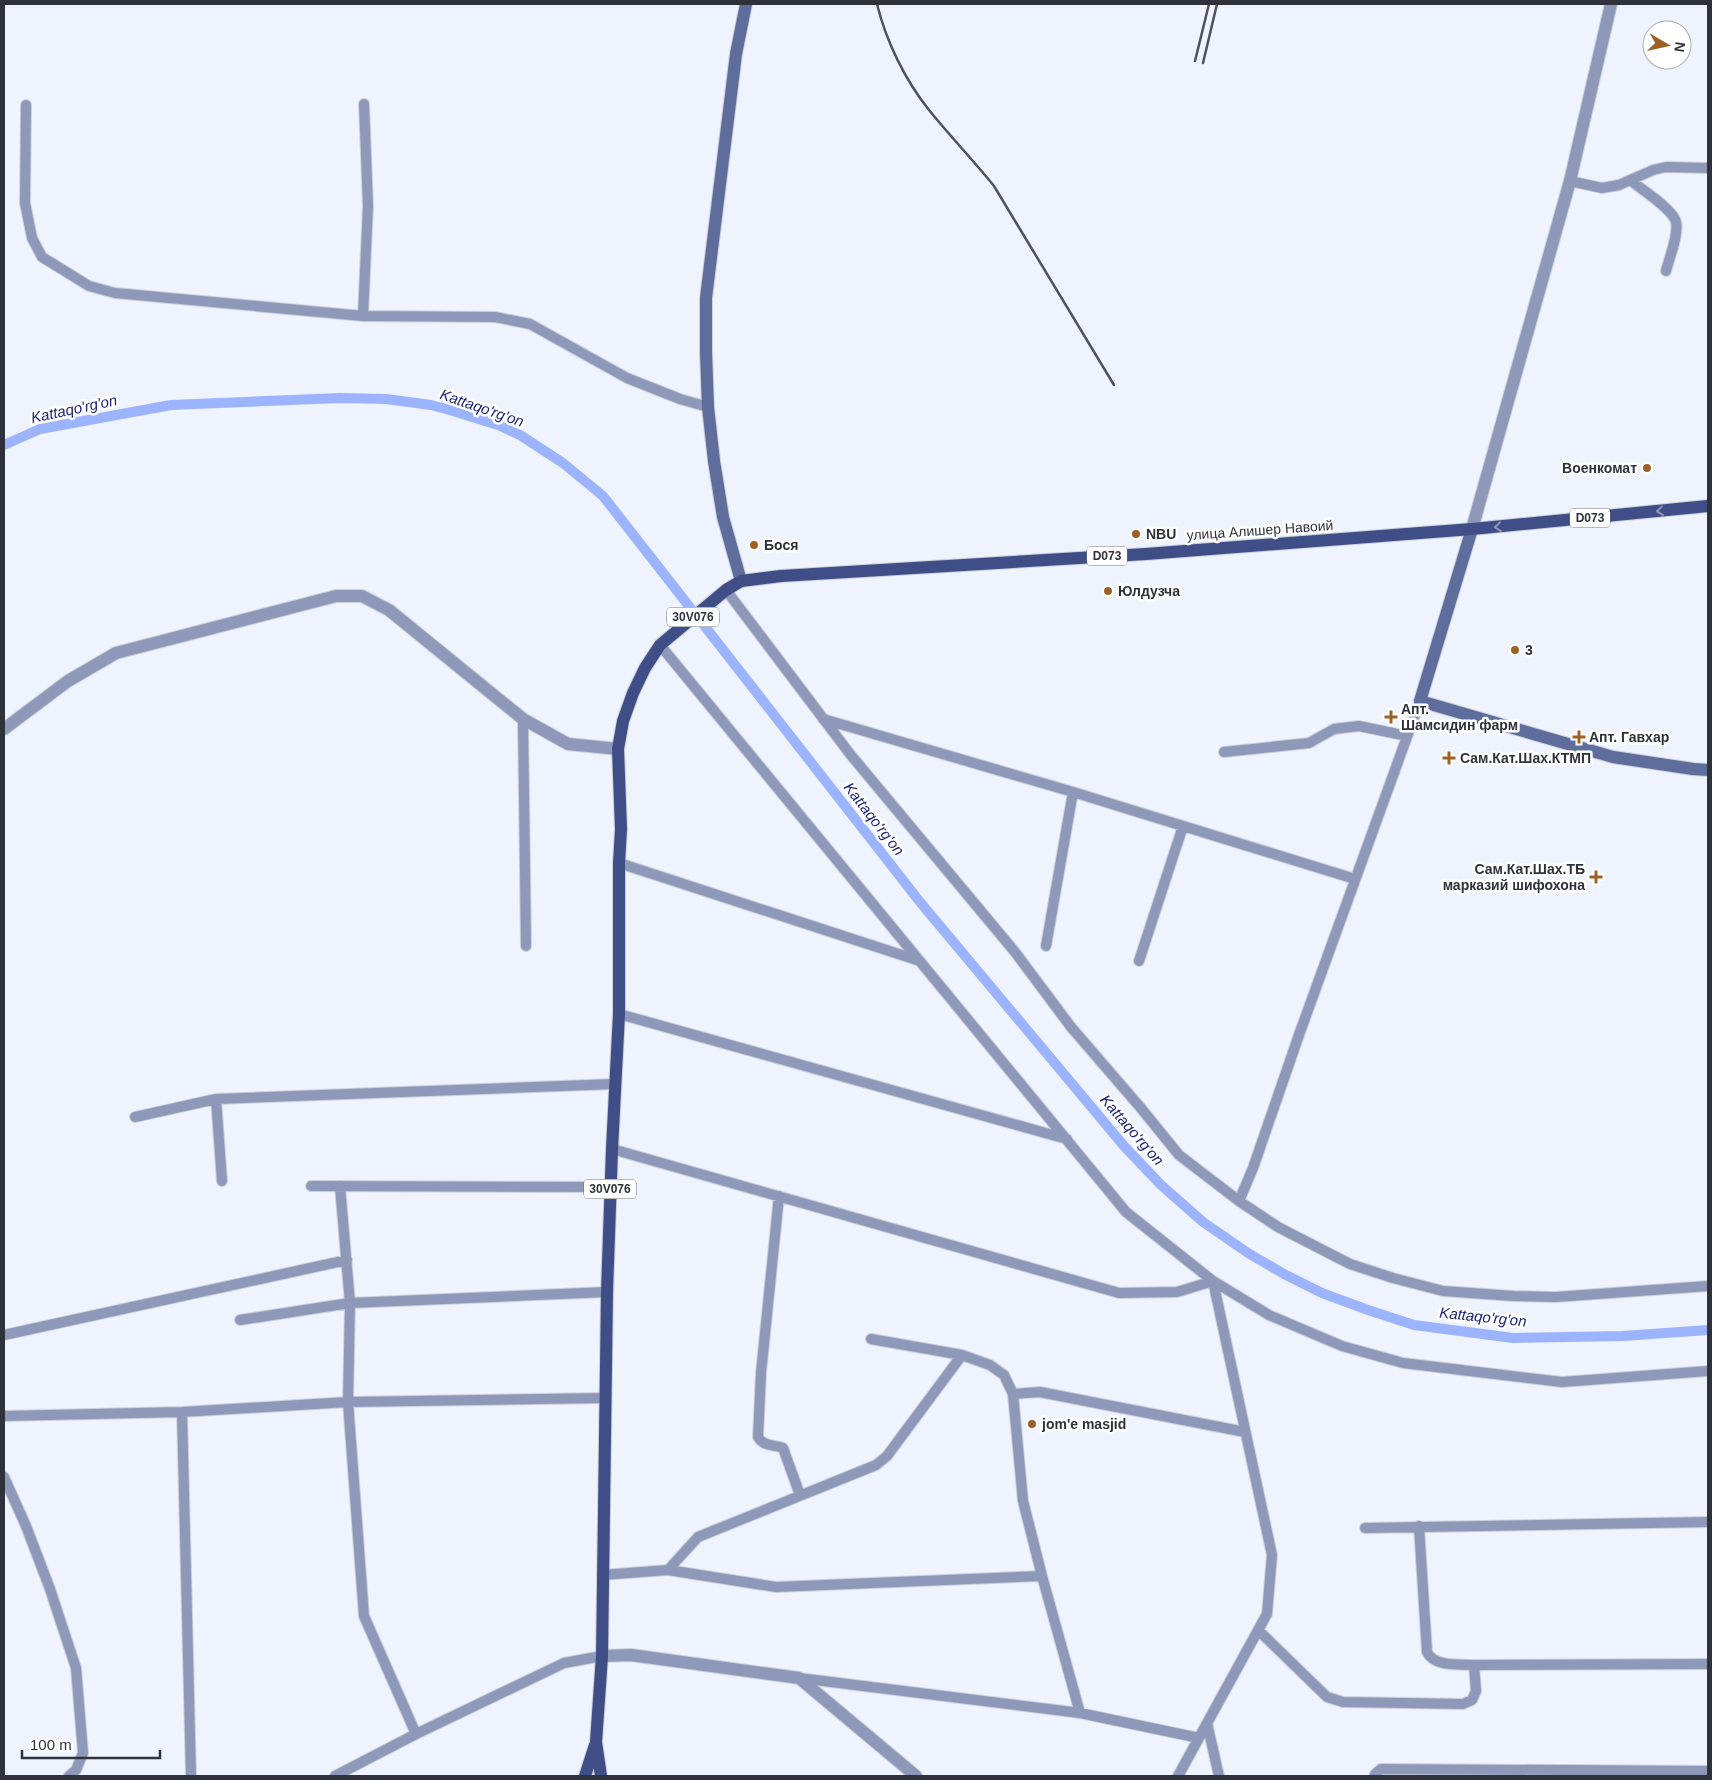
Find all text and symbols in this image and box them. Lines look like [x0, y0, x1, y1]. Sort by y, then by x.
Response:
north arrow [1642, 20, 1692, 70]
text: N [1671, 41, 1689, 53]
water label: Kattaqo'rg'on [438, 385, 526, 430]
water label: Kattaqo'rg'on [29, 391, 118, 426]
place label: Военкомат [1562, 460, 1637, 476]
marker: Военкомат [1641, 462, 1653, 474]
one-way arrow [1655, 505, 1663, 516]
road number: D073 [1570, 508, 1610, 528]
street label: улица Алишер Навоий [1186, 517, 1334, 543]
one-way arrow [1494, 521, 1502, 532]
place label: NBU [1146, 526, 1176, 542]
marker: NBU [1130, 528, 1142, 540]
place label: Бося [764, 537, 798, 553]
marker: Бося [748, 539, 760, 551]
road number: D073 [1087, 546, 1127, 566]
place label: Юлдузча [1118, 583, 1180, 599]
marker: Юлдузча [1102, 585, 1114, 597]
road number: 30V076 [667, 608, 719, 626]
place label: 3 [1525, 642, 1533, 658]
marker: 3 [1509, 644, 1521, 656]
place label: Апт. Шамсидин фарм [1401, 701, 1518, 733]
marker: Апт. Шамсидин фарм [1385, 711, 1397, 723]
place label: Апт. Гавхар [1589, 729, 1669, 745]
marker: Апт. Гавхар [1573, 731, 1585, 743]
place label: Сам.Кат.Шах.КТМП [1460, 750, 1591, 766]
marker: Сам.Кат.Шах.КТМП [1442, 751, 1456, 765]
water label: Kattaqo'rg'on [841, 779, 908, 858]
place label: Сам.Кат.Шах.ТБ марказий шифохона [1443, 861, 1585, 893]
marker: Сам.Кат.Шах.ТБ марказий шифохона [1589, 870, 1603, 884]
water label: Kattaqo'rg'on [1097, 1091, 1167, 1168]
road number: 30V076 [584, 1180, 636, 1198]
water label: Kattaqo'rg'on [1439, 1303, 1527, 1330]
place label: jom'e masjid [1041, 1416, 1126, 1432]
marker: jom'e masjid [1026, 1418, 1038, 1430]
scale bar [22, 1728, 160, 1760]
text: 100 m [30, 1736, 72, 1753]

